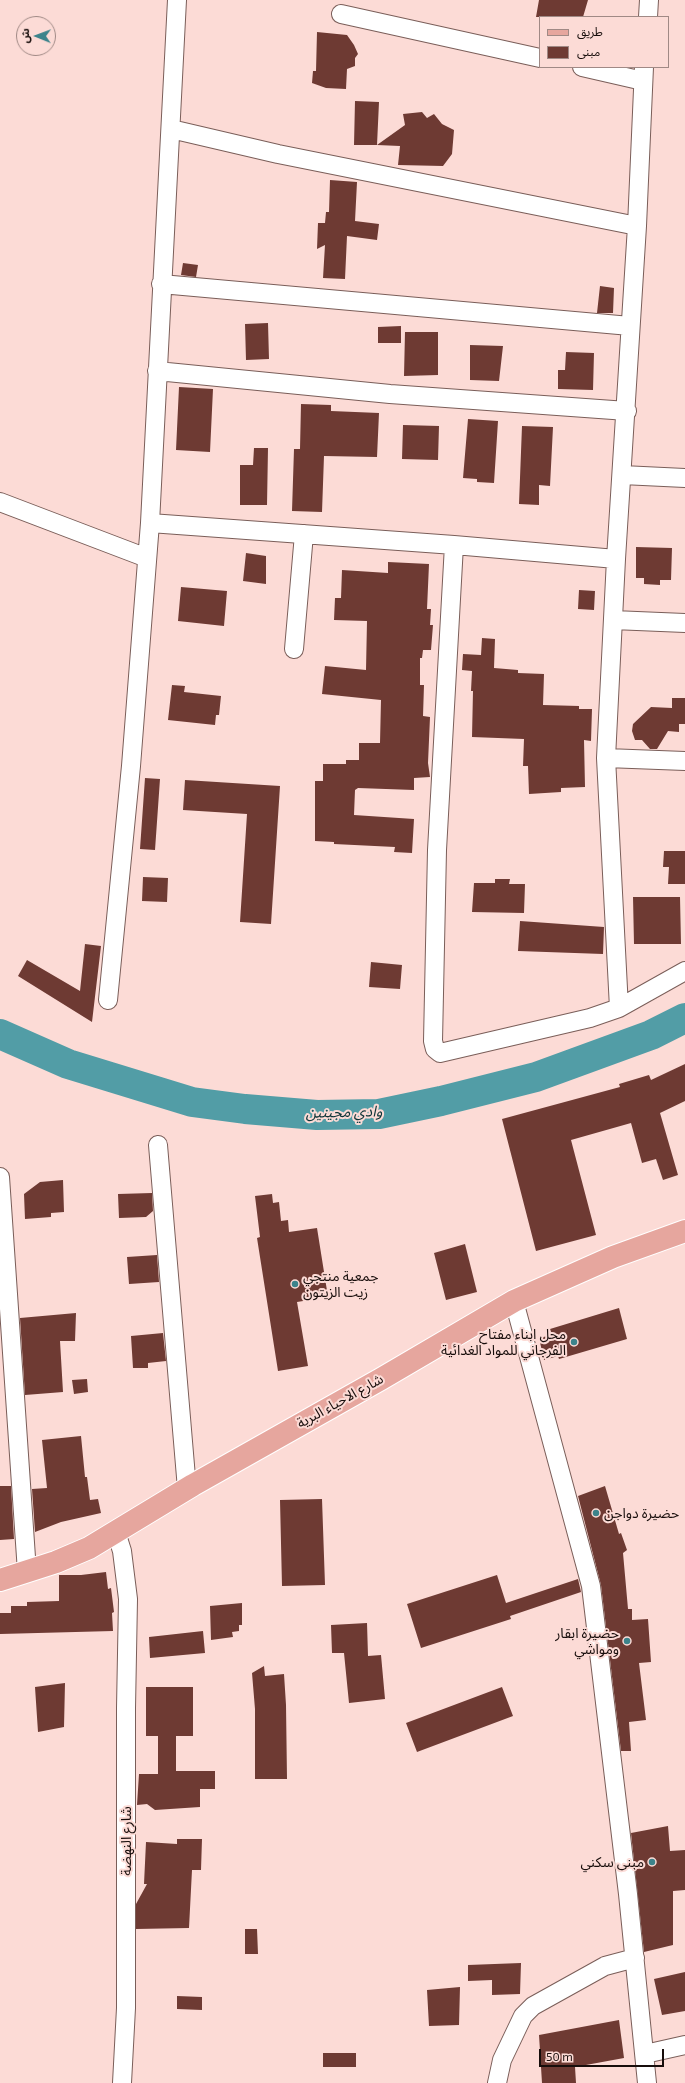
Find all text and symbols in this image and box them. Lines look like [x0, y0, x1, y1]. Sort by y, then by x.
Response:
north arrow [16, 16, 56, 56]
legend [539, 16, 669, 68]
text: طريق [577, 24, 603, 38]
text: ش [18, 28, 31, 43]
text: مبنى [577, 44, 600, 58]
water label: وادي مجينين [305, 1102, 383, 1122]
place label: جمعية منتجي زيت الزيتون [303, 1268, 378, 1300]
marker: جمعية منتجي زيت الزيتون [290, 1279, 300, 1289]
place label: محل ابناء مفتاح الفرجاني للمواد الغدائية [441, 1326, 566, 1358]
marker: محل ابناء مفتاح الفرجاني للمواد الغدائية [569, 1337, 579, 1347]
street label: شارع الاحياء البرية [294, 1370, 386, 1432]
place label: حضيرة دواجن [604, 1505, 679, 1521]
marker: حضيرة دواجن [591, 1508, 601, 1518]
place label: حضيرة ابقار ومواشي [555, 1625, 619, 1658]
marker: حضيرة ابقار ومواشي [622, 1636, 632, 1646]
street label: شارع النهضة [118, 1806, 134, 1876]
place label: مبنى سكني [580, 1854, 644, 1870]
marker: مبنى سكني [647, 1857, 657, 1867]
scale bar [541, 2041, 666, 2067]
text: 50 m [546, 2049, 573, 2063]

